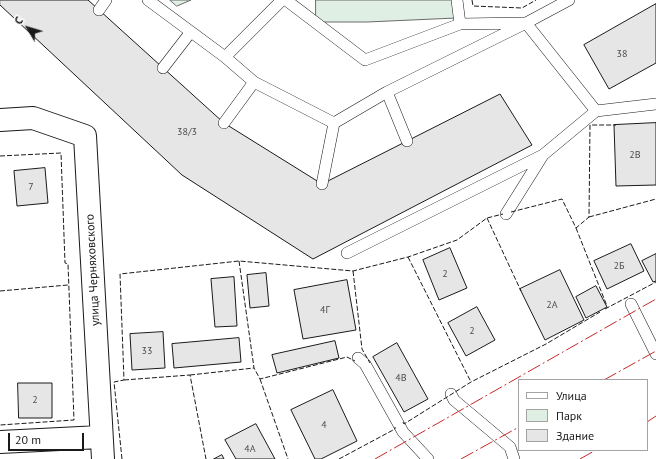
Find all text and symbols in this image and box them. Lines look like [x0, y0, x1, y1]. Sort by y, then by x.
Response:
north arrow [8, 8, 48, 48]
text: С [11, 14, 26, 27]
house number: 38 [617, 48, 627, 60]
house number: 38/3 [177, 126, 197, 138]
house number: 2В [629, 149, 641, 161]
house number: 7 [28, 181, 34, 193]
street label: улица Черняховского [83, 214, 103, 326]
house number: 2Б [614, 260, 624, 272]
house number: 2 [442, 268, 448, 280]
house number: 2А [546, 299, 558, 311]
house number: 4Г [320, 304, 330, 316]
house number: 2 [469, 325, 475, 337]
house number: 33 [142, 345, 152, 357]
house number: 4В [395, 372, 407, 384]
legend [518, 379, 648, 451]
text: Улица [556, 388, 587, 403]
house number: 2 [32, 394, 38, 406]
text: Парк [556, 408, 582, 423]
house number: 4 [321, 419, 327, 431]
scale bar [10, 425, 86, 451]
text: Здание [556, 428, 594, 443]
text: 20 m [15, 432, 41, 447]
house number: 4А [244, 443, 256, 455]

